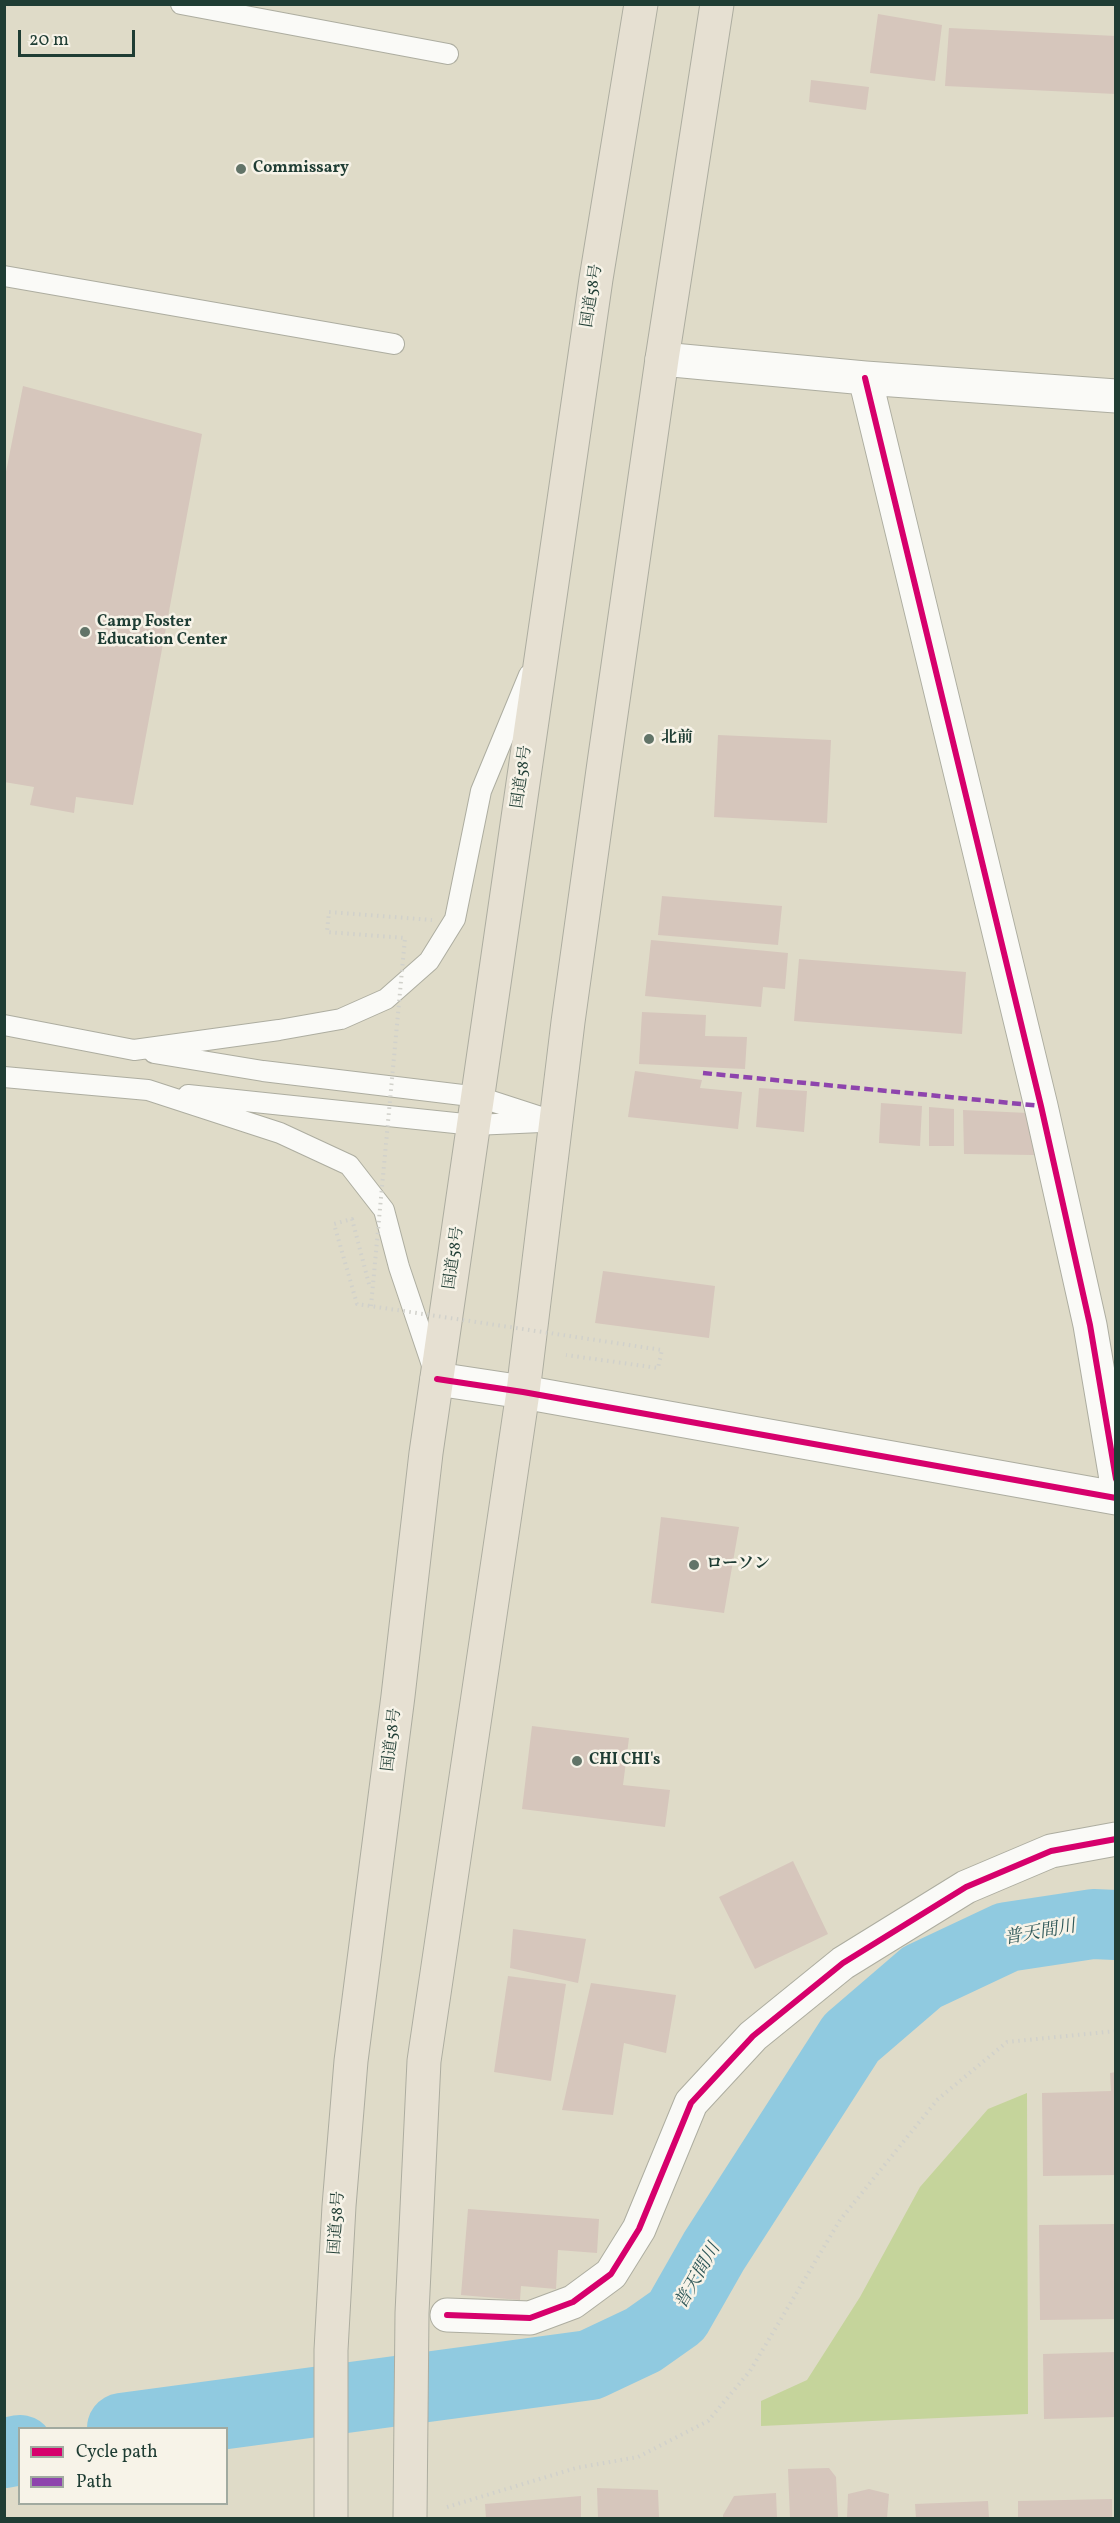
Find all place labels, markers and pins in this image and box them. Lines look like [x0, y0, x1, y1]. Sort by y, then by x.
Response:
place label: Commissary [253, 159, 349, 179]
marker: Commissary [234, 162, 248, 176]
place label: Camp Foster Education Center [97, 613, 227, 651]
marker: Camp Foster Education Center [78, 625, 92, 639]
place label: 北前 [661, 729, 693, 749]
marker: 北前 [642, 732, 656, 746]
place label: ローソン [706, 1555, 770, 1575]
marker: ローソン [687, 1558, 701, 1572]
place label: CHI CHI's [589, 1751, 660, 1771]
marker: CHI CHI's [570, 1754, 584, 1768]

